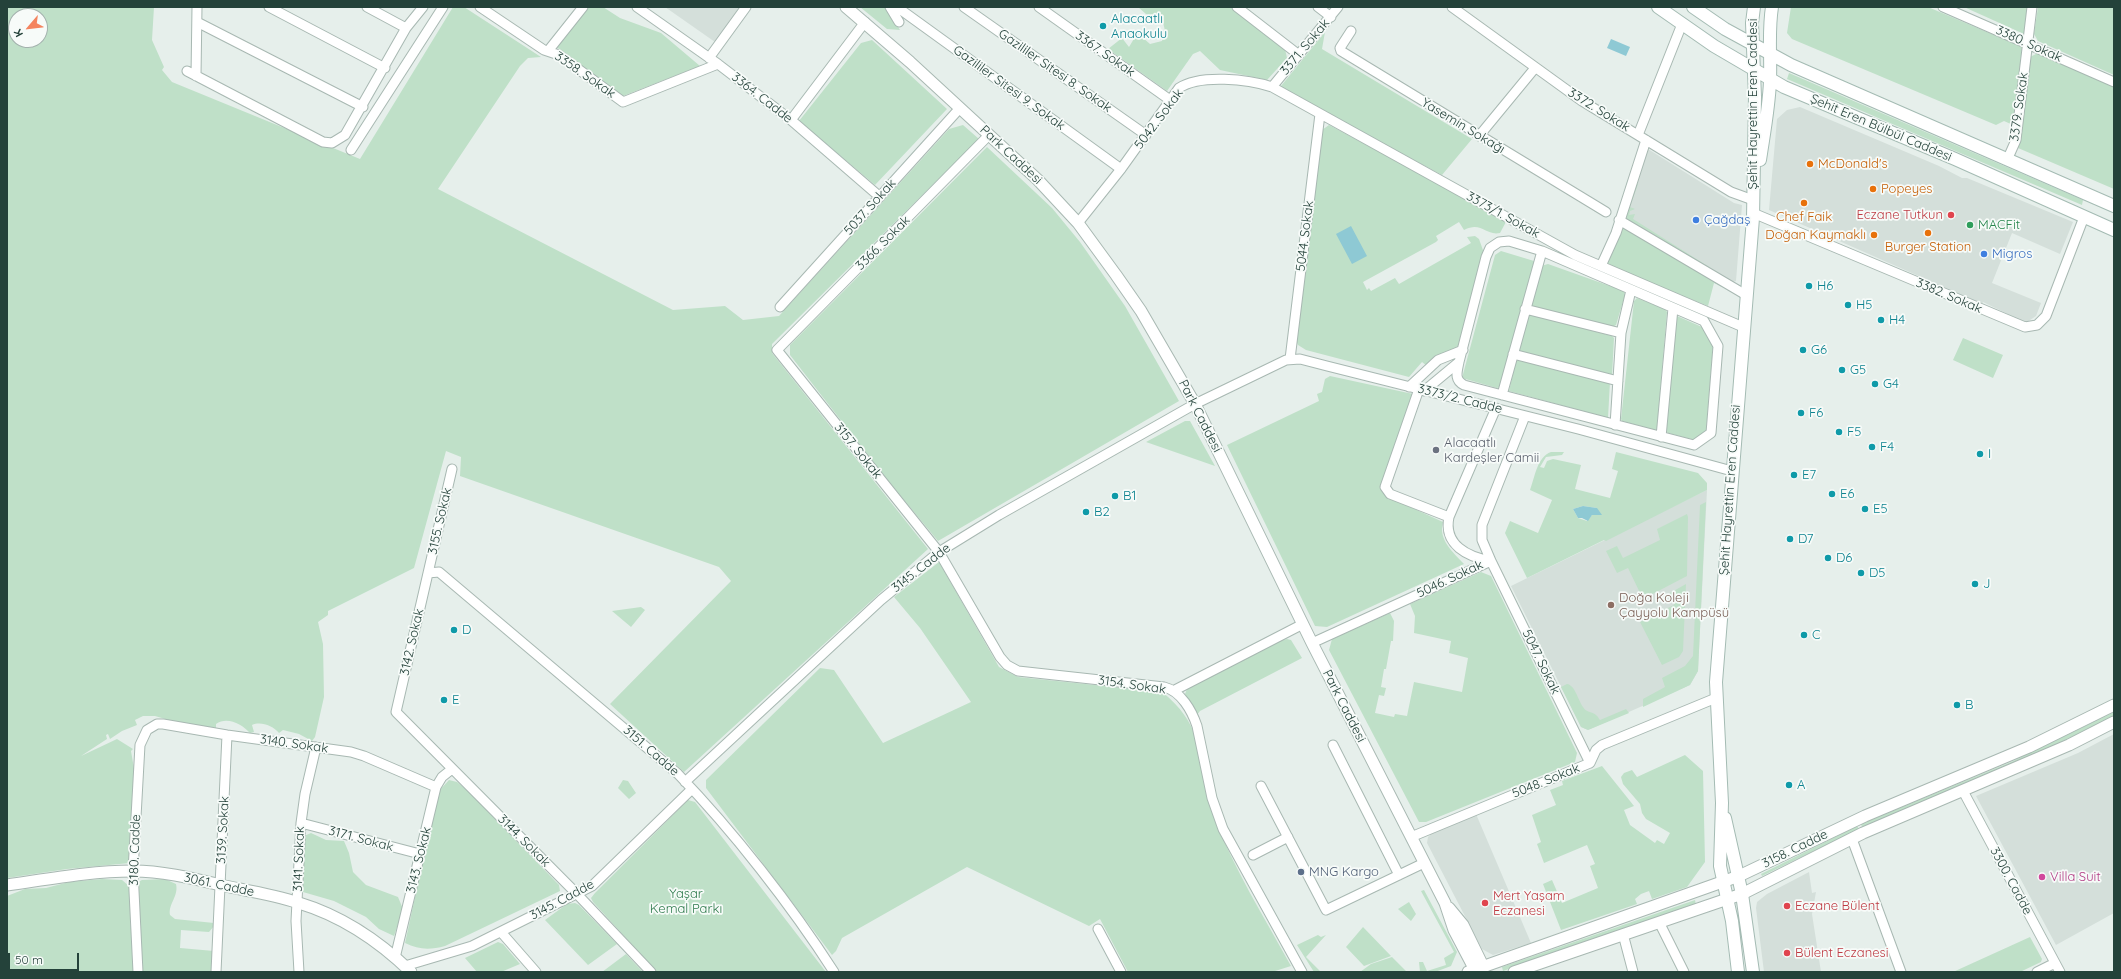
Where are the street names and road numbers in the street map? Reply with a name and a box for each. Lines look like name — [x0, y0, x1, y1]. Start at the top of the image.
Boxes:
street label: 3371. Sokak — [1277, 16, 1333, 78]
street label: Şehit Hayrettin Eren Caddesi — [1745, 19, 1761, 189]
street label: 3380. Sokak — [1993, 22, 2065, 66]
street label: Gazililer Sitesi 8. Sokak — [995, 26, 1115, 116]
street label: 3367. Sokak — [1072, 28, 1138, 80]
street label: Gazililer Sitesi 9. Sokak — [950, 42, 1068, 134]
street label: 3358. Sokak — [552, 48, 618, 102]
street label: 3364. Cadde — [728, 69, 796, 127]
street label: 3379. Sokak — [2006, 71, 2032, 143]
street label: 3372. Sokak — [1565, 85, 1633, 135]
street label: 5042. Sokak — [1131, 86, 1187, 152]
street label: Şehit Eren Bülbül Caddesi — [1808, 91, 1954, 165]
street label: Yasemin Sokağı — [1418, 95, 1508, 157]
street label: Park Caddesi — [977, 122, 1045, 188]
street label: 5037. Sokak — [841, 176, 899, 238]
street label: 3373/1. Sokak — [1464, 188, 1542, 242]
street label: 5044. Sokak — [1293, 200, 1317, 272]
street label: 3366. Sokak — [853, 213, 913, 273]
street label: 3382. Sokak — [1913, 275, 1985, 317]
street label: Park Caddesi — [1175, 377, 1225, 455]
street label: 3373/2. Cadde — [1416, 381, 1504, 417]
street label: Şehit Hayrettin Eren Caddesi — [1716, 404, 1744, 576]
street label: 3157. Sokak — [831, 420, 885, 482]
street label: 3155. Sokak — [425, 486, 455, 556]
street label: 3145. Cadde — [888, 540, 954, 596]
street label: 5046. Sokak — [1414, 557, 1486, 601]
street label: 3142. Sokak — [397, 607, 427, 677]
street label: 5047. Sokak — [1519, 627, 1563, 697]
street label: Park Caddesi — [1319, 667, 1369, 745]
street label: 3154. Sokak — [1097, 673, 1167, 697]
street label: 3151. Cadde — [620, 723, 682, 779]
street label: 3140. Sokak — [259, 731, 329, 757]
street label: 5048. Sokak — [1510, 760, 1582, 802]
street label: 3139. Sokak — [213, 796, 233, 864]
street label: 3144. Sokak — [494, 811, 554, 871]
street label: 3180. Cadde — [126, 814, 144, 886]
street label: 3171. Sokak — [327, 823, 395, 855]
street label: 3143. Sokak — [403, 825, 435, 895]
street label: 3141. Sokak — [290, 826, 308, 892]
street label: 3158. Cadde — [1760, 826, 1830, 872]
street label: 3300. Cadde — [1987, 844, 2035, 918]
street label: 3061. Cadde — [182, 870, 256, 900]
street label: 3145. Cadde — [527, 877, 597, 923]

